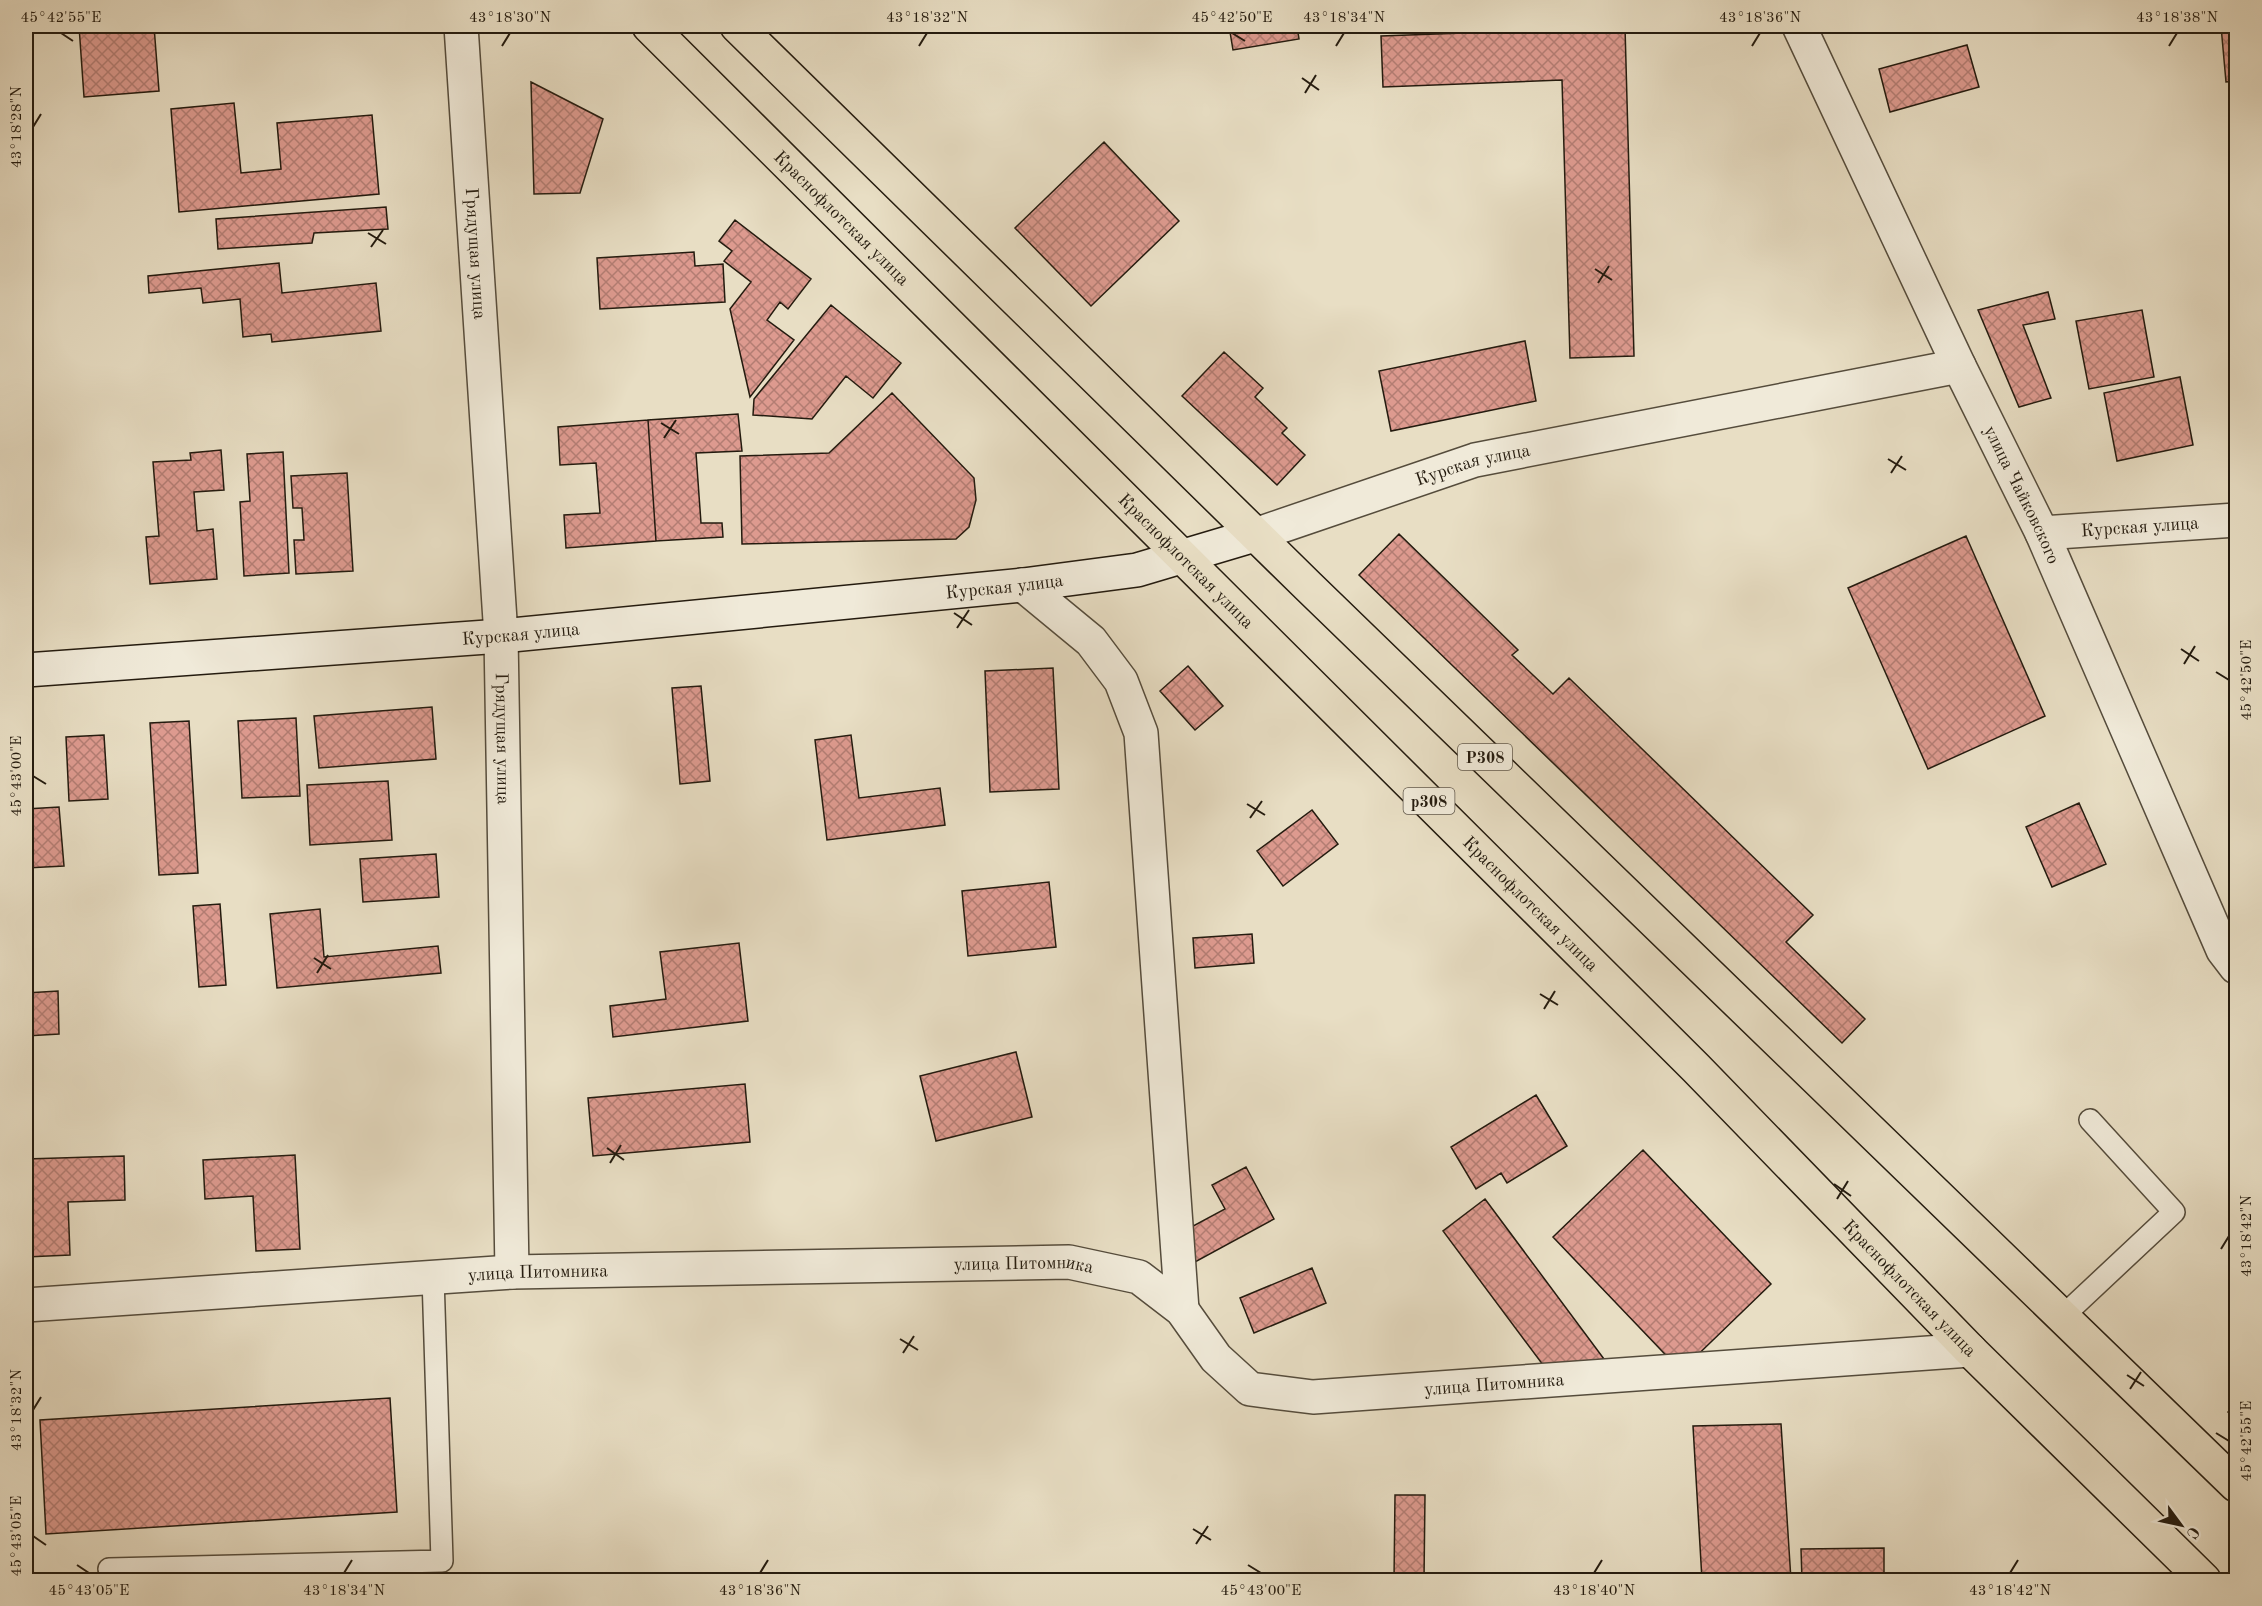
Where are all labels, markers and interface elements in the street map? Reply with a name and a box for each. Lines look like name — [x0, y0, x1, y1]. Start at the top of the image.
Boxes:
text: 45°42'55"E — [21, 11, 101, 26]
text: 43°18'30"N — [469, 11, 551, 26]
text: 43°18'32"N — [886, 11, 968, 26]
text: 45°42'50"E — [1192, 11, 1272, 26]
text: 43°18'34"N — [1303, 11, 1385, 26]
text: 43°18'36"N — [1719, 11, 1801, 26]
text: 43°18'38"N — [2136, 11, 2218, 26]
text: 43°18'28"N — [10, 86, 25, 168]
street label: Краснофлотская улица — [770, 148, 912, 290]
street label: Грядущая улица — [462, 187, 488, 320]
street label: улица Чайковского — [1980, 423, 2062, 567]
street label: Курская улица — [1413, 441, 1532, 490]
street label: Краснофлотская улица — [1114, 491, 1257, 632]
street label: Курская улица — [2080, 515, 2200, 540]
street label: Курская улица — [945, 572, 1065, 603]
street label: Курская улица — [461, 620, 581, 649]
text: 45°42'50"E — [2240, 640, 2255, 720]
street label: Грядущая улица — [492, 673, 512, 805]
text: 45°43'00"E — [10, 736, 25, 816]
road number: P308 — [1458, 744, 1512, 770]
road number: p308 — [1404, 788, 1454, 814]
street label: Краснофлотская улица — [1459, 833, 1601, 975]
text: 43°18'42"N — [2240, 1195, 2255, 1277]
street label: Краснофлотская улица — [1839, 1217, 1979, 1361]
street label: улица Питомника — [953, 1254, 1095, 1277]
street label: улица Питомника — [467, 1262, 608, 1285]
text: 43°18'32"N — [10, 1369, 25, 1451]
street label: улица Питомника — [1424, 1371, 1565, 1399]
text: 45°42'55"E — [2240, 1401, 2255, 1481]
north arrow — [2151, 1495, 2211, 1555]
text: 45°43'05"E — [10, 1496, 25, 1576]
text: С — [2182, 1523, 2201, 1541]
text: 45°43'05"E — [49, 1584, 129, 1599]
text: 43°18'34"N — [303, 1584, 385, 1599]
text: 43°18'36"N — [719, 1584, 801, 1599]
text: 45°43'00"E — [1221, 1584, 1301, 1599]
text: 43°18'40"N — [1553, 1584, 1635, 1599]
text: 43°18'42"N — [1969, 1584, 2051, 1599]

